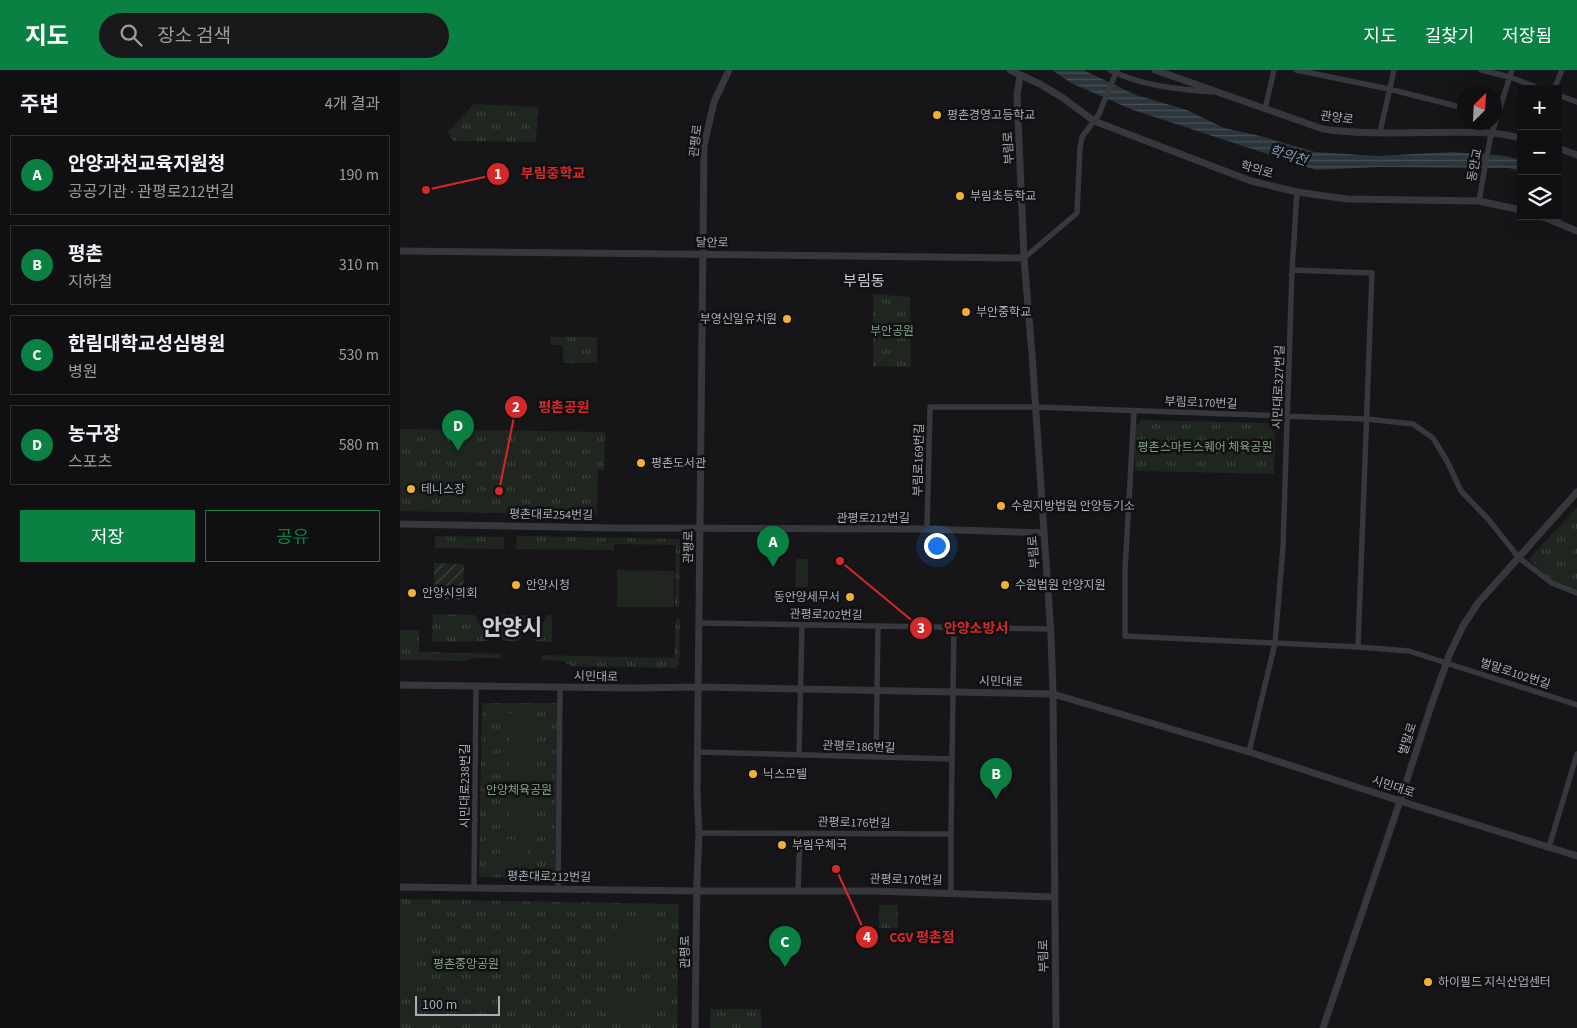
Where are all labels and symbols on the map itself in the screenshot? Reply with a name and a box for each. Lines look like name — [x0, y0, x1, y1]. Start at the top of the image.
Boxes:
north arrow — [1457, 85, 1502, 130]
place label: 평촌경영고등학교 — [947, 107, 1035, 124]
street label: 관양로 — [1319, 107, 1355, 129]
marker: 평촌경영고등학교 — [931, 109, 943, 121]
street label: 관평로 — [686, 124, 706, 158]
street label: 부림로 — [1000, 131, 1018, 165]
water label: 학의천 — [1267, 141, 1310, 172]
street label: 동안교 — [1463, 147, 1487, 183]
street label: 학의로 — [1239, 157, 1275, 183]
callout: 부림중학교 — [486, 159, 595, 188]
text: 1 — [494, 164, 502, 185]
text: 부림중학교 — [521, 164, 585, 184]
place label: 부림초등학교 — [970, 188, 1036, 205]
marker: 부림초등학교 — [954, 190, 966, 202]
street label: 달안로 — [695, 234, 729, 252]
district label: 부림동 — [843, 271, 885, 292]
place label: 부안중학교 — [976, 304, 1031, 321]
marker: 부안중학교 — [960, 306, 972, 318]
place label: 부영신일유치원 — [700, 311, 777, 328]
marker: 부영신일유치원 — [781, 313, 793, 325]
park label: 부안공원 — [870, 323, 914, 340]
street label: 시민대로327번길 — [1269, 345, 1289, 429]
callout: 평촌공원 — [503, 392, 600, 421]
street label: 부림로170번길 — [1164, 393, 1238, 413]
text: 2 — [512, 397, 520, 418]
text: 평촌공원 — [538, 398, 590, 418]
pin: D — [442, 410, 474, 451]
street label: 부림로169번길 — [910, 423, 928, 497]
park label: 평촌스마트스퀘어 체육공원 — [1138, 439, 1272, 456]
place label: 평촌도서관 — [651, 455, 706, 472]
marker: 평촌도서관 — [635, 457, 647, 469]
place label: 테니스장 — [421, 481, 465, 498]
marker: 테니스장 — [405, 483, 417, 495]
place label: 수원지방법원 안양등기소 — [1011, 498, 1135, 515]
marker: 수원지방법원 안양등기소 — [995, 500, 1007, 512]
street label: 평촌대로254번길 — [509, 506, 593, 524]
street label: 관평로212번길 — [836, 510, 910, 527]
pin: A — [757, 526, 789, 567]
street label: 관평로 — [680, 530, 698, 564]
your location — [924, 533, 950, 559]
street label: 부림로 — [1024, 535, 1044, 569]
place label: 안양시청 — [526, 577, 570, 594]
place label: 수원법원 안양지원 — [1015, 577, 1106, 594]
marker: 안양시청 — [510, 579, 522, 591]
marker: 수원법원 안양지원 — [999, 579, 1011, 591]
place label: 안양시의회 — [422, 585, 477, 602]
marker: 안양시의회 — [406, 587, 418, 599]
place label: 동안양세무서 — [774, 589, 840, 606]
marker: 동안양세무서 — [844, 591, 856, 603]
street label: 관평로202번길 — [789, 606, 863, 624]
district label: 안양시 — [482, 612, 542, 644]
callout: 안양소방서 — [908, 613, 1018, 642]
text: 3 — [917, 618, 925, 639]
text: 안양소방서 — [944, 619, 1008, 639]
street label: 벌말로102번길 — [1478, 655, 1552, 693]
street label: 시민대로 — [574, 668, 618, 686]
street label: 시민대로 — [979, 673, 1023, 691]
street label: 벌말로 — [1395, 721, 1421, 757]
street label: 관평로186번길 — [822, 737, 896, 757]
street label: 시민대로238번길 — [457, 744, 474, 828]
pin: B — [980, 758, 1012, 799]
place label: 닉스모텔 — [763, 766, 807, 783]
marker: 닉스모텔 — [747, 768, 759, 780]
street label: 시민대로 — [1369, 772, 1417, 802]
park label: 안양체육공원 — [486, 782, 552, 799]
street label: 관평로176번길 — [817, 814, 891, 832]
place label: 부림우체국 — [792, 837, 847, 854]
marker: 부림우체국 — [776, 839, 788, 851]
street label: 평촌대로212번길 — [507, 868, 591, 886]
street label: 관평로170번길 — [869, 871, 943, 889]
callout: CGV 평촌점 — [854, 922, 965, 951]
pin: C — [769, 926, 801, 967]
text: 4 — [863, 927, 871, 948]
text: CGV 평촌점 — [889, 928, 955, 948]
street label: 관평로 — [677, 935, 694, 969]
street label: 부림로 — [1035, 939, 1053, 973]
park label: 평촌중앙공원 — [433, 956, 499, 973]
place label: 하이필드 지식산업센터 — [1438, 974, 1551, 991]
marker: 하이필드 지식산업센터 — [1422, 976, 1434, 988]
scale bar — [415, 993, 500, 1016]

